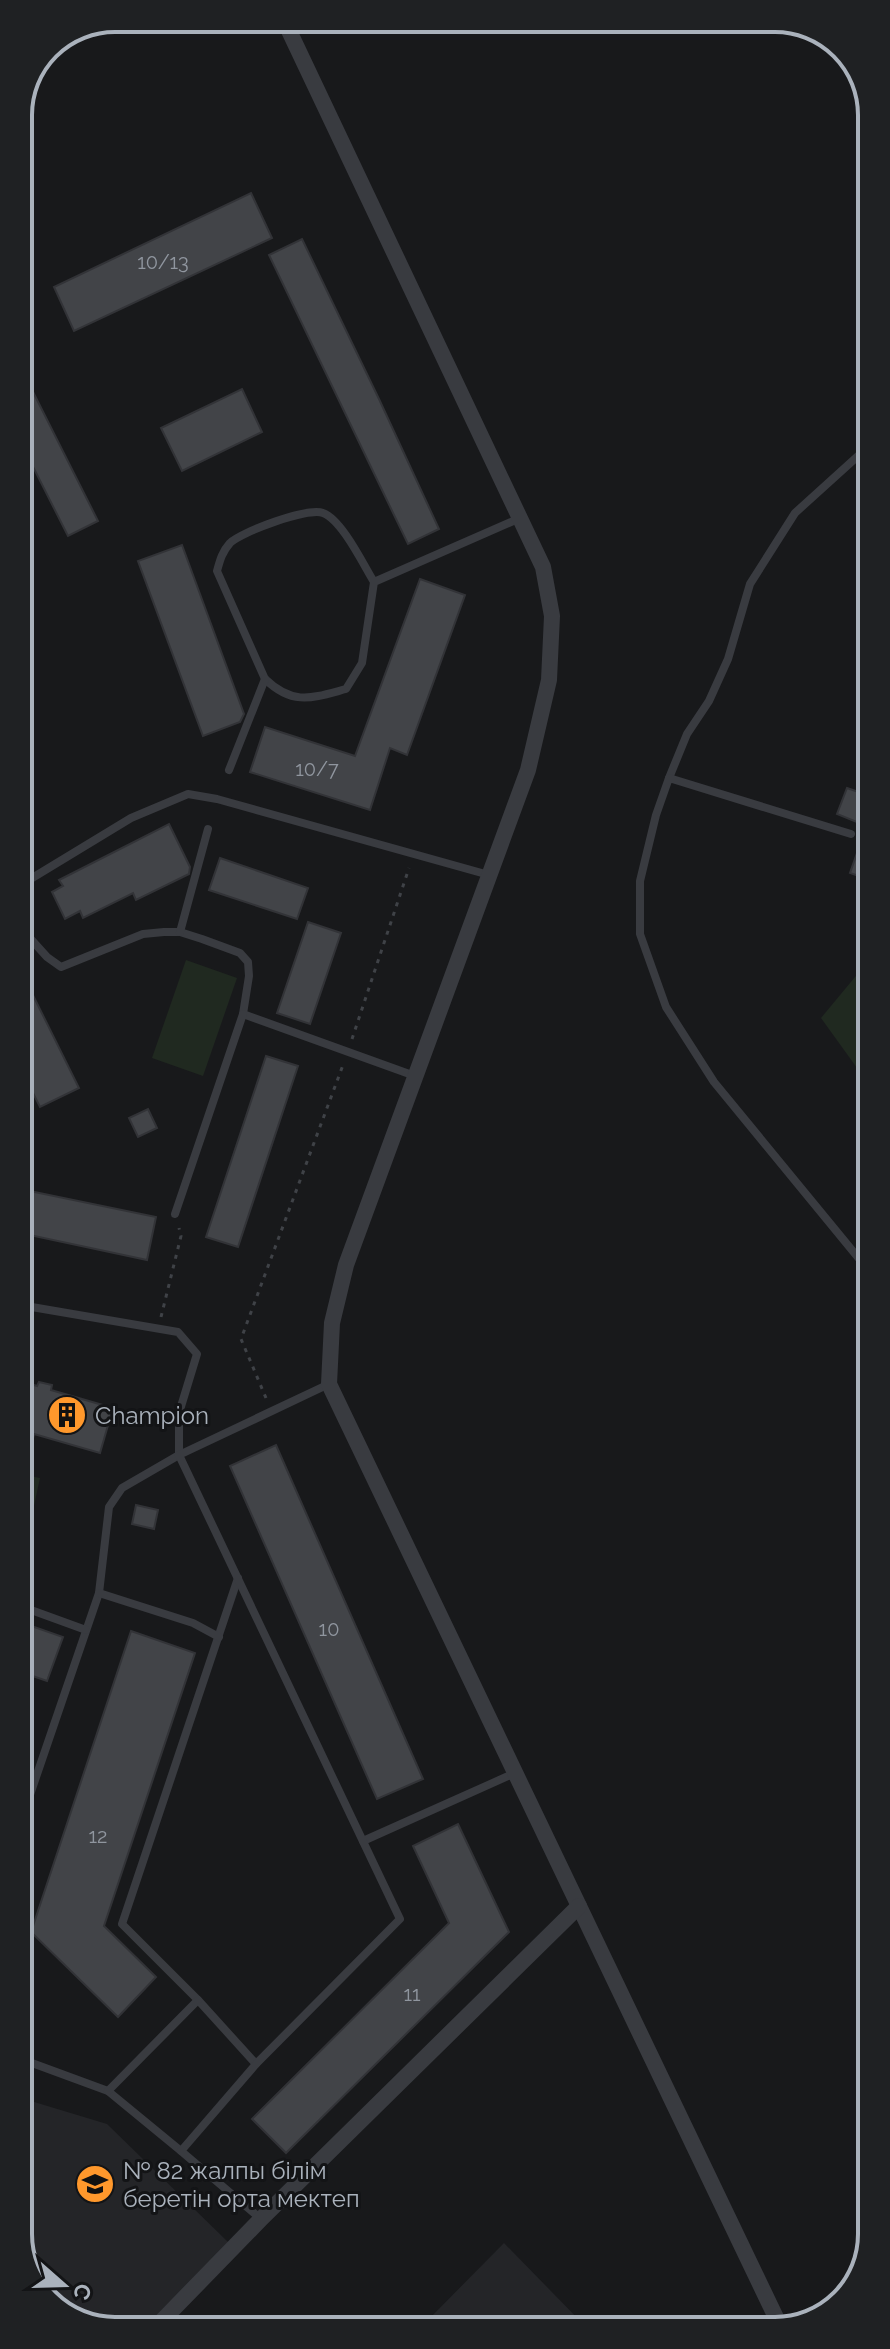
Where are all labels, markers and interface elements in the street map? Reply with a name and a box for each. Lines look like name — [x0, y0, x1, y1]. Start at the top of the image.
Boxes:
house number: 10/13 — [137, 250, 189, 274]
house number: 10/7 — [295, 757, 339, 781]
building icon: Champion — [46, 1394, 88, 1436]
place label: Champion — [95, 1401, 209, 1430]
house number: 10 — [319, 1617, 339, 1641]
house number: 12 — [89, 1824, 107, 1848]
house number: 11 — [403, 1982, 421, 2006]
place label: № 82 жалпы білім беретін орта мектеп — [123, 2156, 360, 2213]
school or university icon: № 82 жалпы білім беретін орта мектеп — [74, 2163, 116, 2205]
north arrow — [24, 2245, 104, 2325]
text: С — [68, 2280, 98, 2303]

